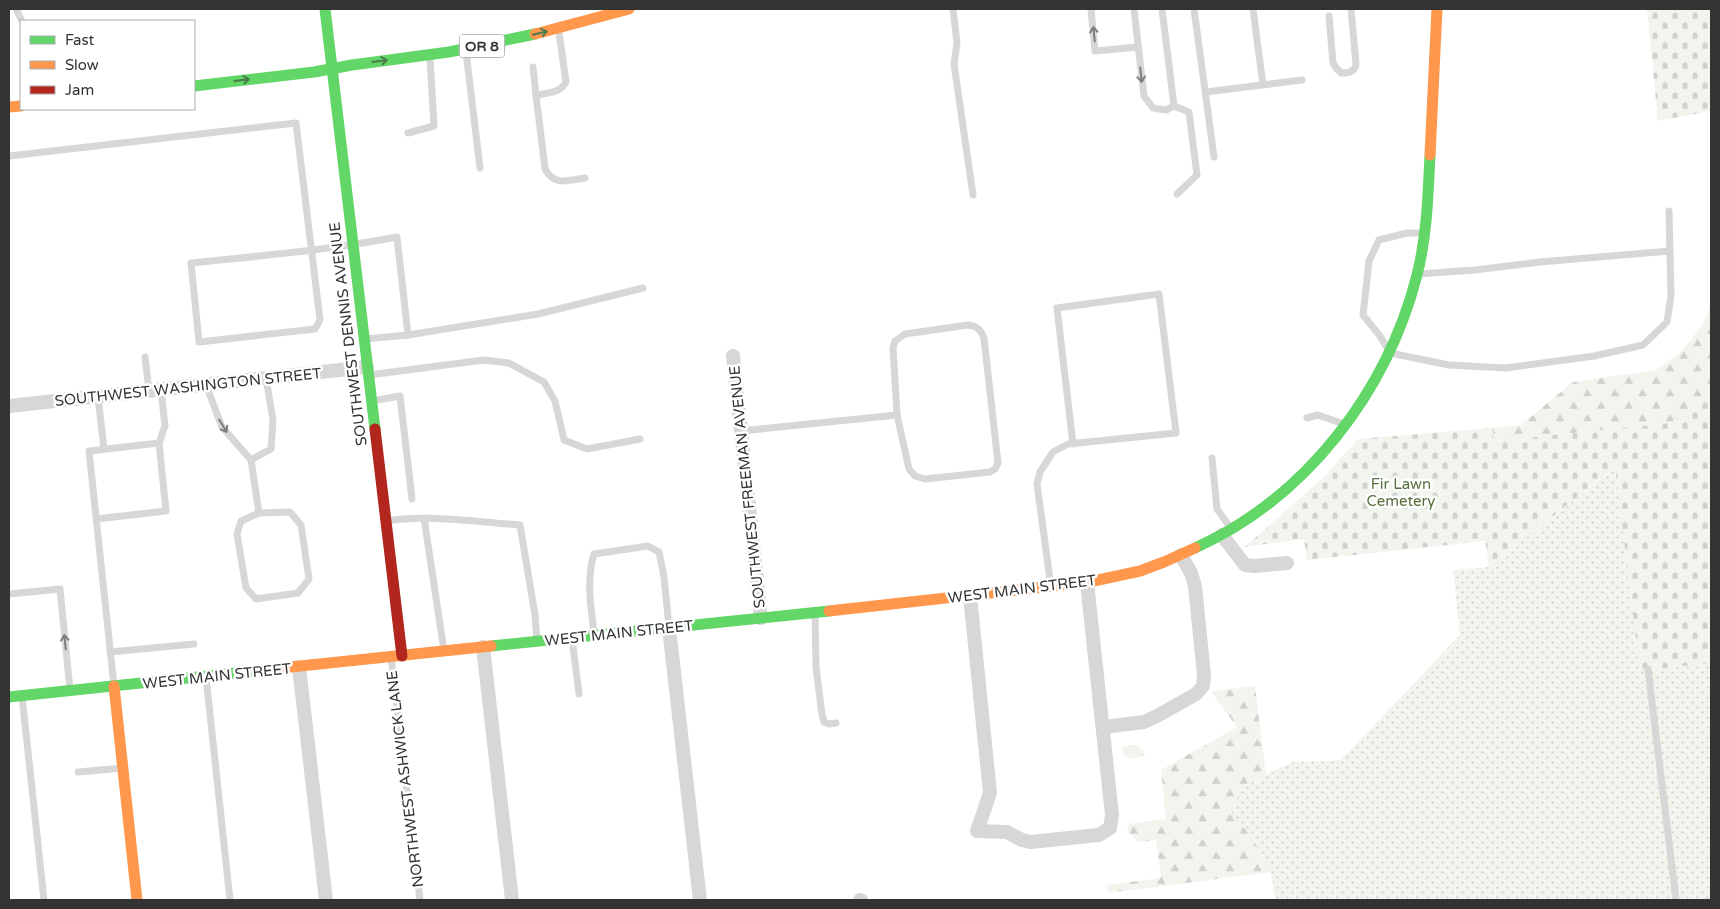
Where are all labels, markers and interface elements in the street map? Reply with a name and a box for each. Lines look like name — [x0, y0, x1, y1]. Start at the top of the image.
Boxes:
legend — [20, 20, 195, 110]
one-way arrow — [1089, 26, 1099, 42]
one-way arrow — [531, 28, 547, 38]
text: Fast — [65, 31, 95, 49]
road number: OR 8 — [460, 34, 504, 58]
text: Slow — [65, 56, 99, 74]
one-way arrow — [371, 56, 387, 66]
one-way arrow — [1136, 66, 1146, 82]
one-way arrow — [234, 75, 250, 85]
text: Jam — [65, 81, 94, 99]
street label: SOUTHWEST DENNIS AVENUE — [325, 221, 371, 447]
street label: SOUTHWEST WASHINGTON STREET — [54, 364, 322, 410]
street label: SOUTHWEST FREEMAN AVENUE — [725, 365, 769, 609]
one-way arrow — [218, 418, 228, 433]
park label: Fir Lawn Cemetery — [1367, 475, 1435, 510]
street label: WEST MAIN STREET — [947, 571, 1097, 607]
street label: WEST MAIN STREET — [544, 616, 694, 650]
one-way arrow — [60, 635, 70, 651]
street label: WEST MAIN STREET — [142, 659, 292, 693]
street label: NORTHWEST ASHWICK LANE — [383, 669, 427, 889]

